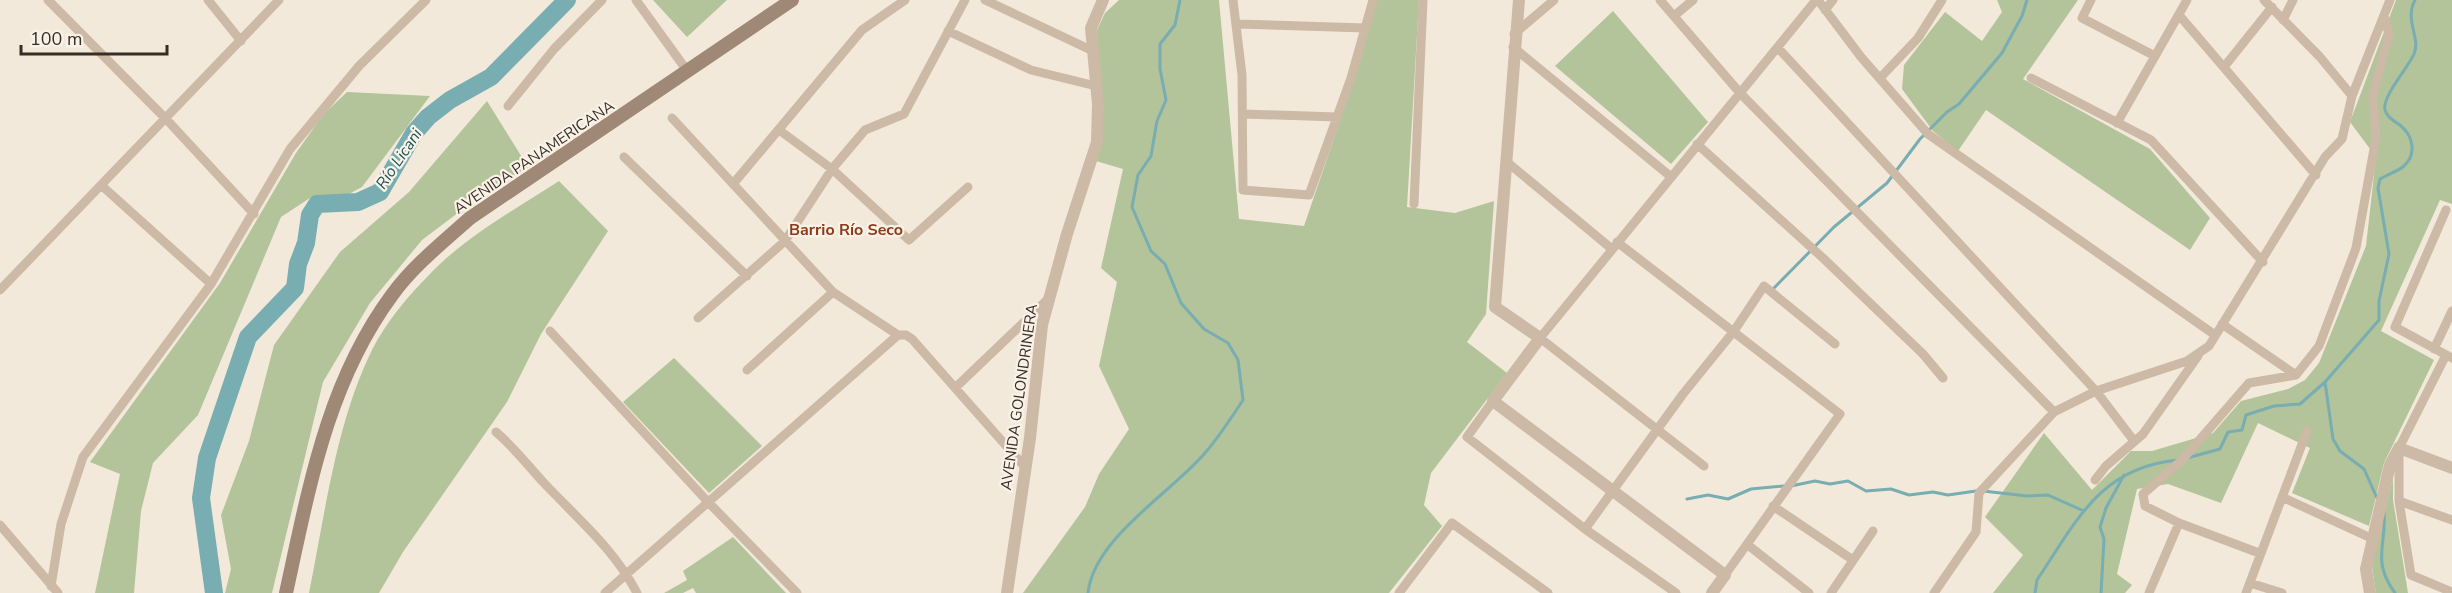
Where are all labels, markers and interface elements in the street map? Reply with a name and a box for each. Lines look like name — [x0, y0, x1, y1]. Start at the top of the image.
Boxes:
scale bar — [21, 18, 166, 56]
text: 100 m — [30, 27, 82, 51]
street label: AVENIDA PANAMERICANA — [450, 96, 618, 218]
water label: Río Licani — [371, 124, 427, 194]
district label: Barrio Río Seco — [789, 219, 903, 241]
street label: AVENIDA GOLONDRINERA — [996, 302, 1042, 492]

